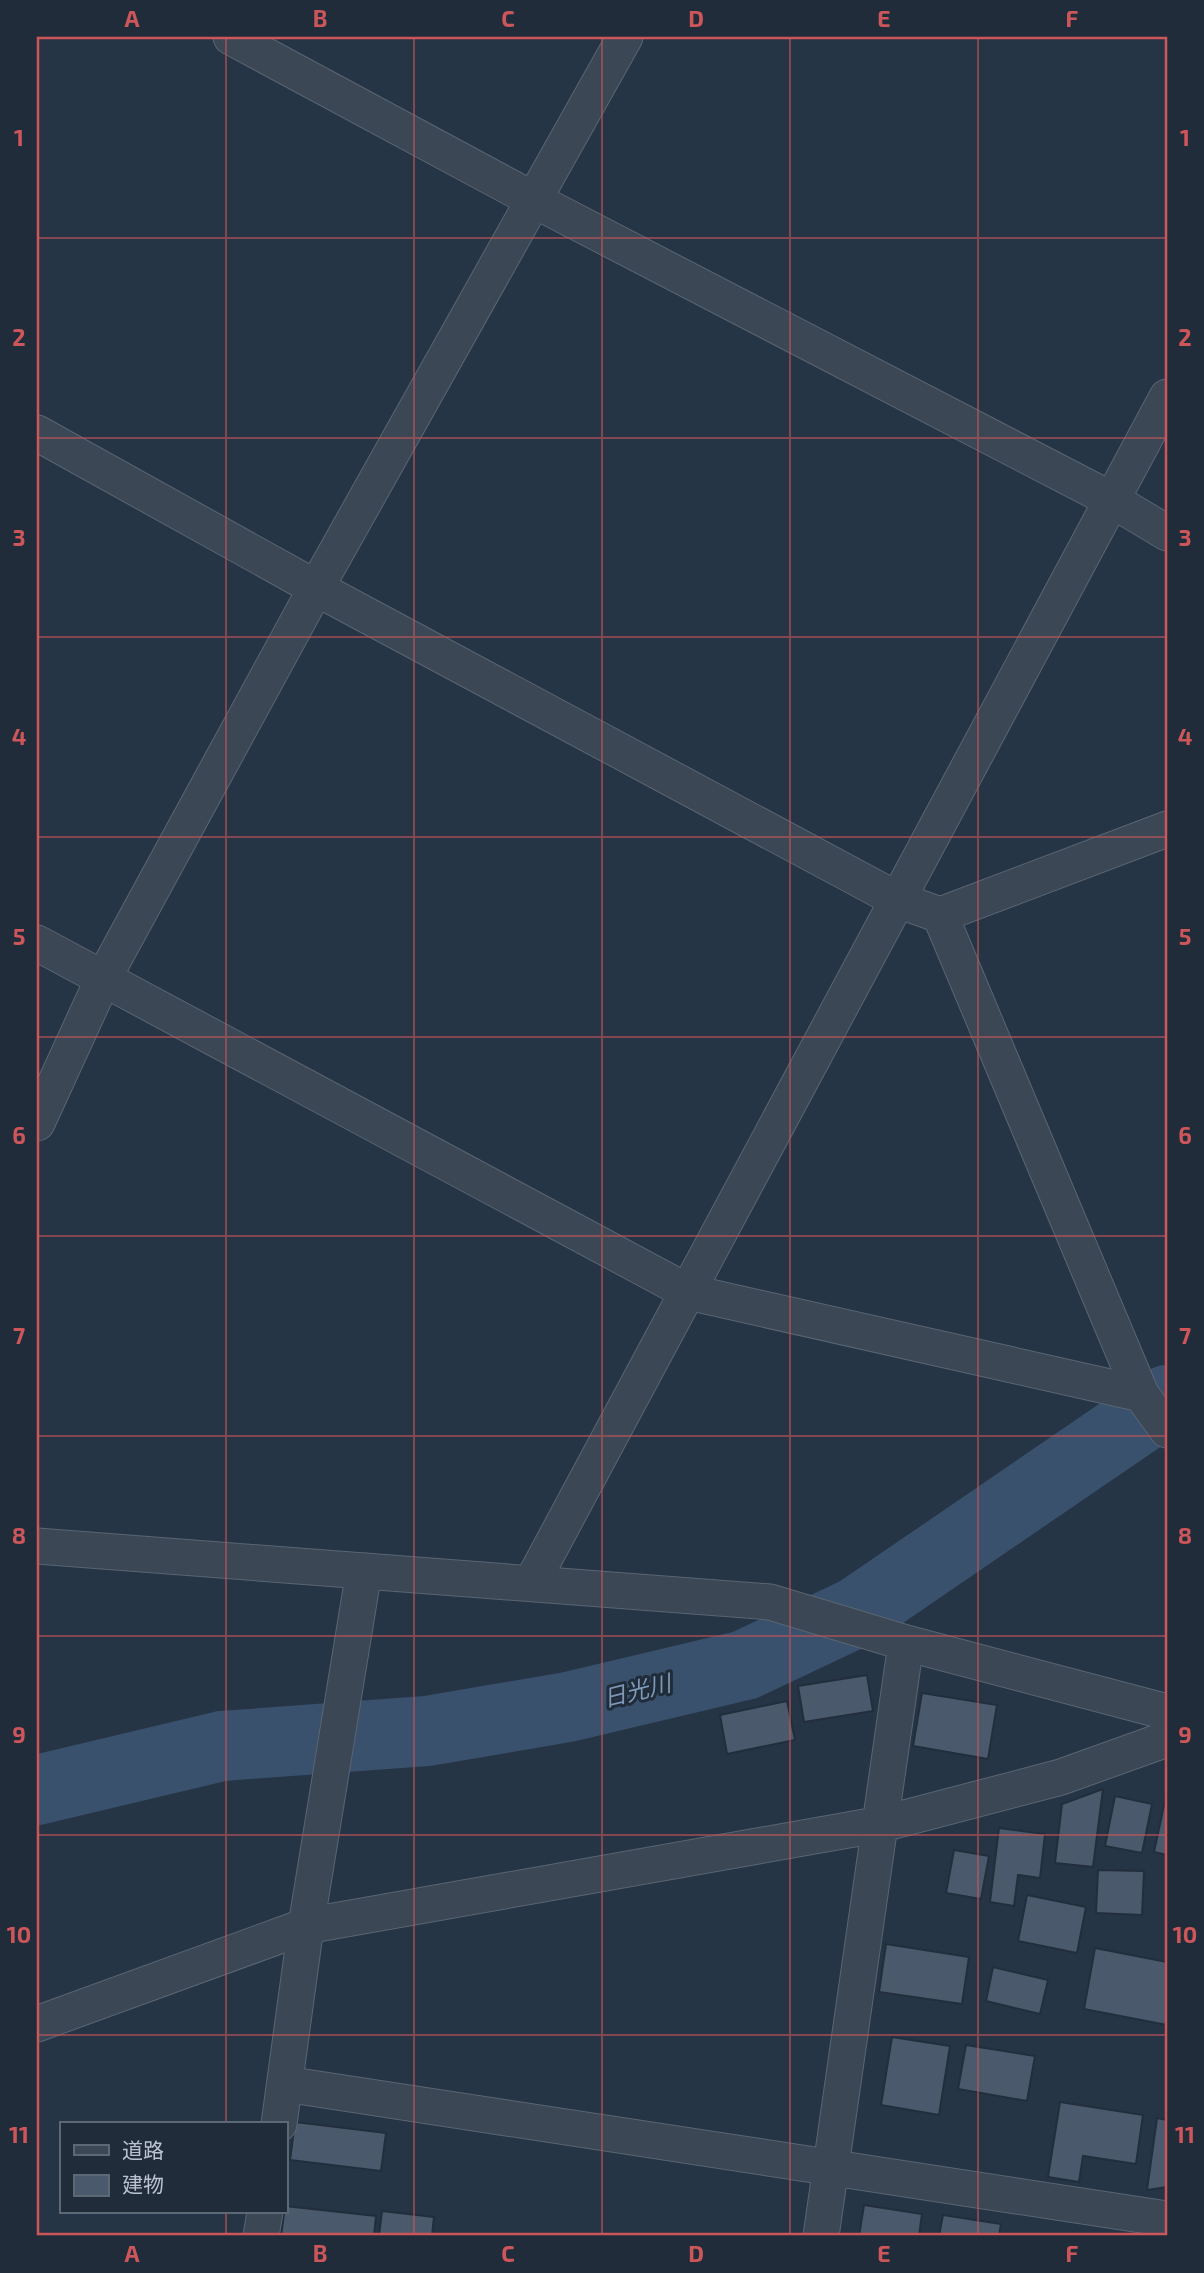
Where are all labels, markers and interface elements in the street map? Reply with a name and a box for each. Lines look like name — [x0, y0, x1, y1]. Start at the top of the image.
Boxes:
text: A — [124, 4, 140, 32]
text: B — [313, 4, 327, 32]
text: C — [501, 4, 515, 32]
text: D — [688, 4, 704, 32]
text: E — [877, 4, 891, 32]
text: F — [1066, 4, 1079, 32]
text: 1 — [14, 123, 24, 151]
text: 1 — [1180, 123, 1190, 151]
text: 2 — [12, 323, 26, 351]
text: 2 — [1178, 323, 1192, 351]
text: 3 — [12, 523, 26, 551]
text: 3 — [1178, 523, 1192, 551]
text: 4 — [12, 722, 26, 750]
text: 4 — [1178, 722, 1192, 750]
text: 5 — [13, 922, 25, 950]
text: 5 — [1179, 922, 1191, 950]
text: 6 — [12, 1121, 26, 1149]
text: 6 — [1178, 1121, 1192, 1149]
text: 7 — [13, 1321, 25, 1349]
text: 7 — [1179, 1321, 1191, 1349]
text: 8 — [12, 1521, 26, 1549]
text: 8 — [1178, 1521, 1192, 1549]
water label: 日光川 — [600, 1667, 677, 1712]
text: 9 — [12, 1720, 26, 1748]
text: 9 — [1178, 1720, 1192, 1748]
text: 10 — [7, 1920, 31, 1948]
text: 10 — [1173, 1920, 1197, 1948]
text: 11 — [9, 2120, 29, 2148]
text: 11 — [1175, 2120, 1195, 2148]
legend — [60, 2122, 287, 2214]
text: 道路 — [122, 2137, 164, 2162]
text: 建物 — [122, 2171, 164, 2196]
text: A — [124, 2239, 140, 2267]
text: B — [313, 2239, 327, 2267]
text: C — [501, 2239, 515, 2267]
text: D — [688, 2239, 704, 2267]
text: E — [877, 2239, 891, 2267]
text: F — [1066, 2239, 1079, 2267]

